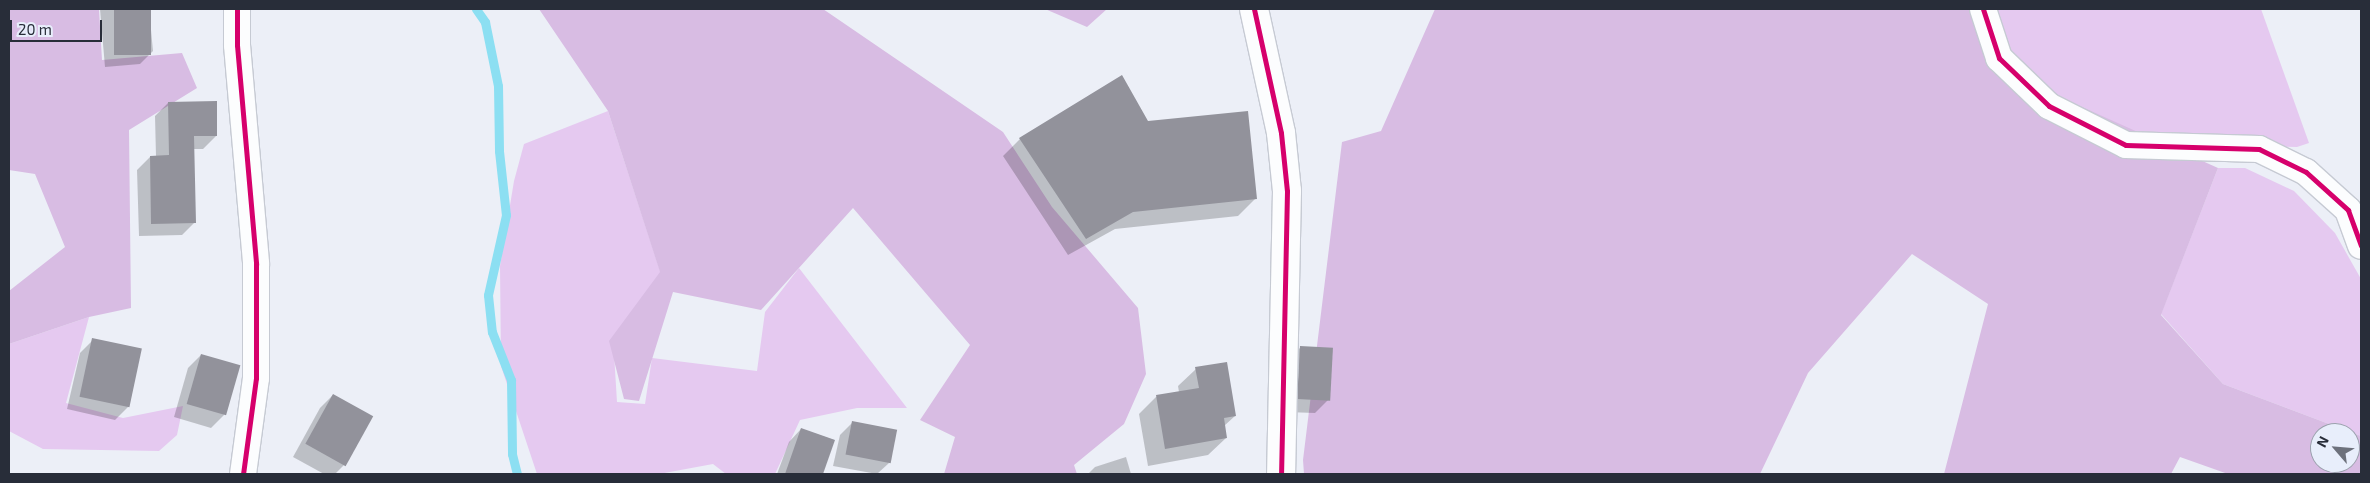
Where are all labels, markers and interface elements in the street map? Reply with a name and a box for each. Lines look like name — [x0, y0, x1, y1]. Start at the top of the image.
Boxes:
scale bar — [12, 10, 105, 42]
text: 20 m — [18, 20, 52, 38]
north arrow — [2310, 423, 2360, 473]
text: N — [2312, 433, 2332, 450]

